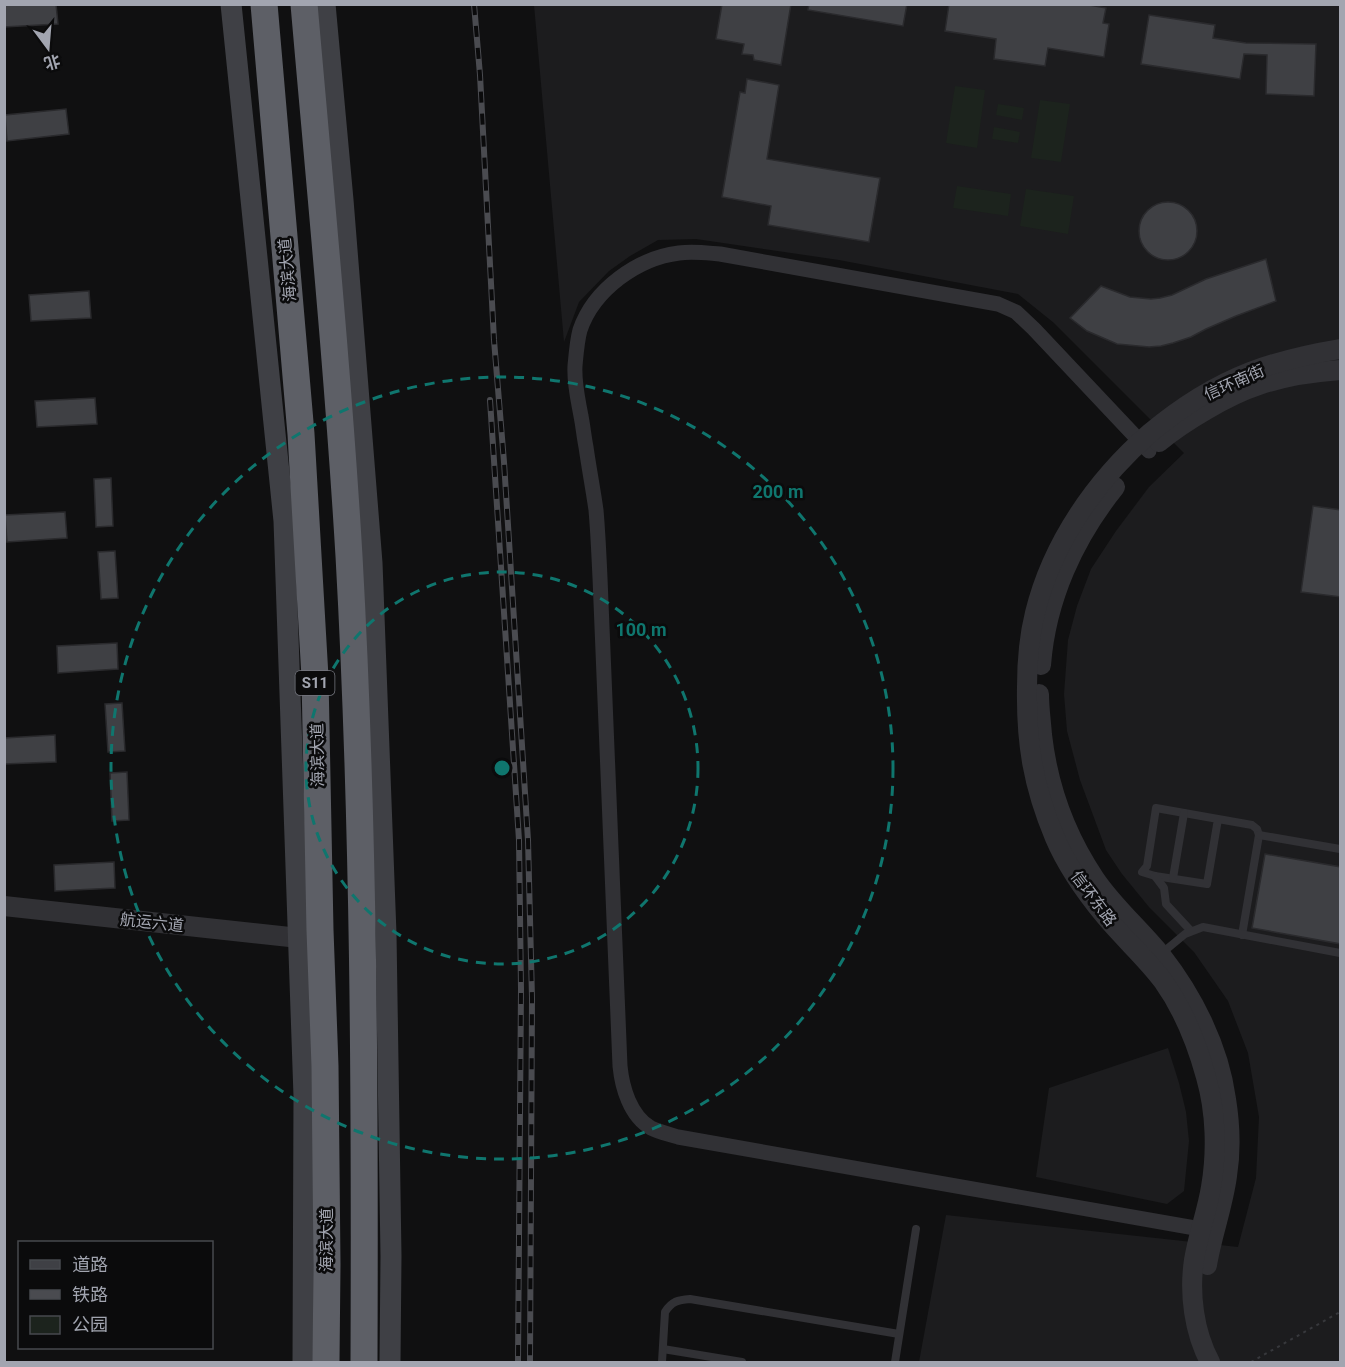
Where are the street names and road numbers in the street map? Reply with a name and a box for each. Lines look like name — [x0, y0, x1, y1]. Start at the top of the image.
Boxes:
street label: 海滨大道 — [275, 237, 300, 303]
street label: 信环南街 — [1201, 361, 1267, 404]
road number: S11 — [296, 671, 334, 695]
street label: 海滨大道 — [307, 723, 328, 787]
street label: 信环东路 — [1067, 867, 1120, 930]
street label: 航运六道 — [119, 910, 185, 935]
street label: 海滨大道 — [317, 1208, 336, 1272]

